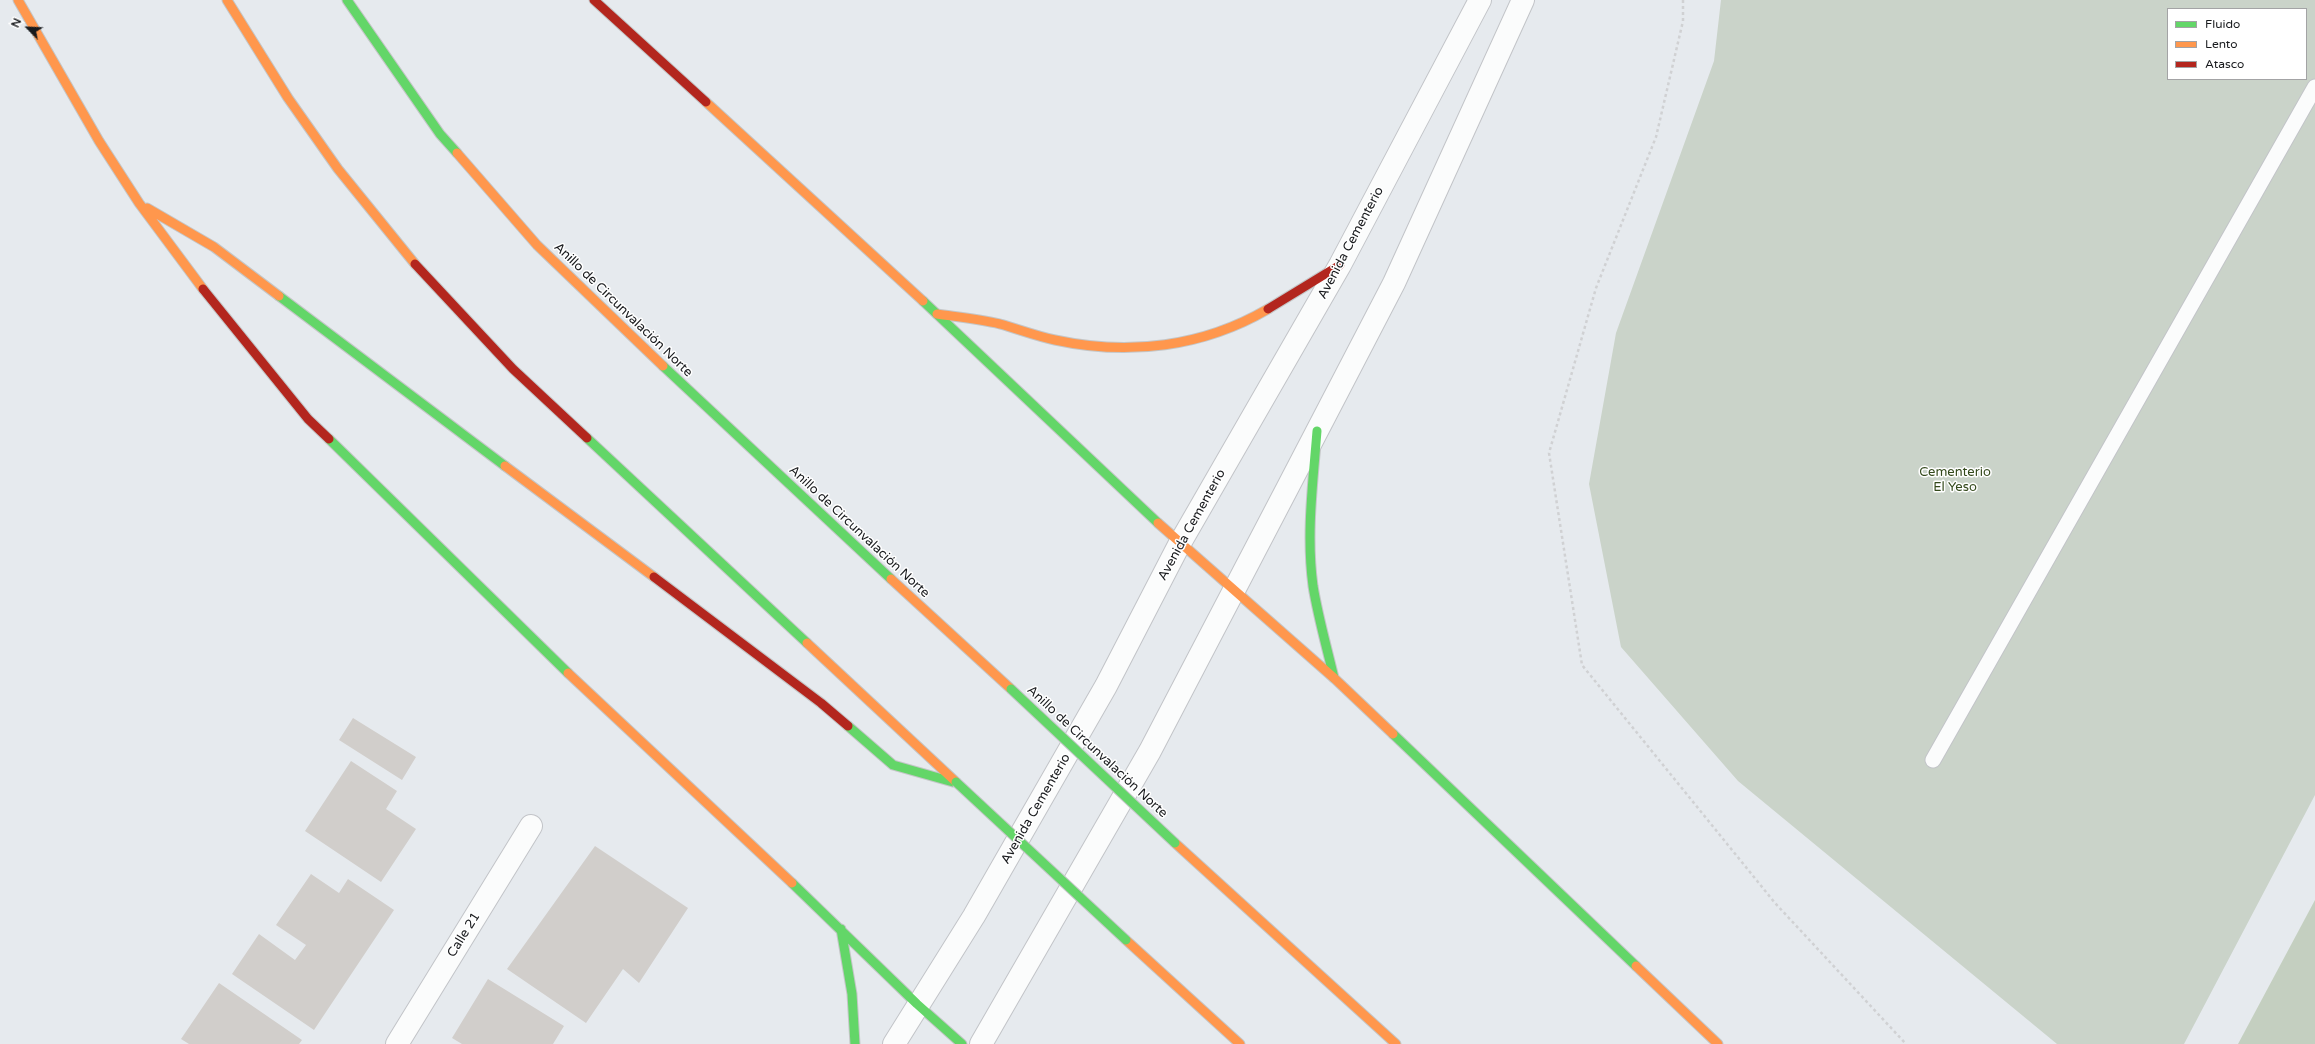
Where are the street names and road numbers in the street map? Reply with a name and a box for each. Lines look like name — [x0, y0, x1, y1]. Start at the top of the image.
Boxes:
street label: Avenida Cementerio — [1315, 184, 1387, 302]
street label: Anillo de Circunvalación Norte — [550, 240, 696, 380]
street label: Anillo de Circunvalación Norte — [785, 463, 933, 601]
street label: Avenida Cementerio — [1155, 467, 1229, 583]
street label: Anillo de Circunvalación Norte — [1023, 683, 1171, 821]
street label: Avenida Cementerio — [998, 751, 1074, 867]
street label: Calle 21 — [444, 910, 484, 960]

